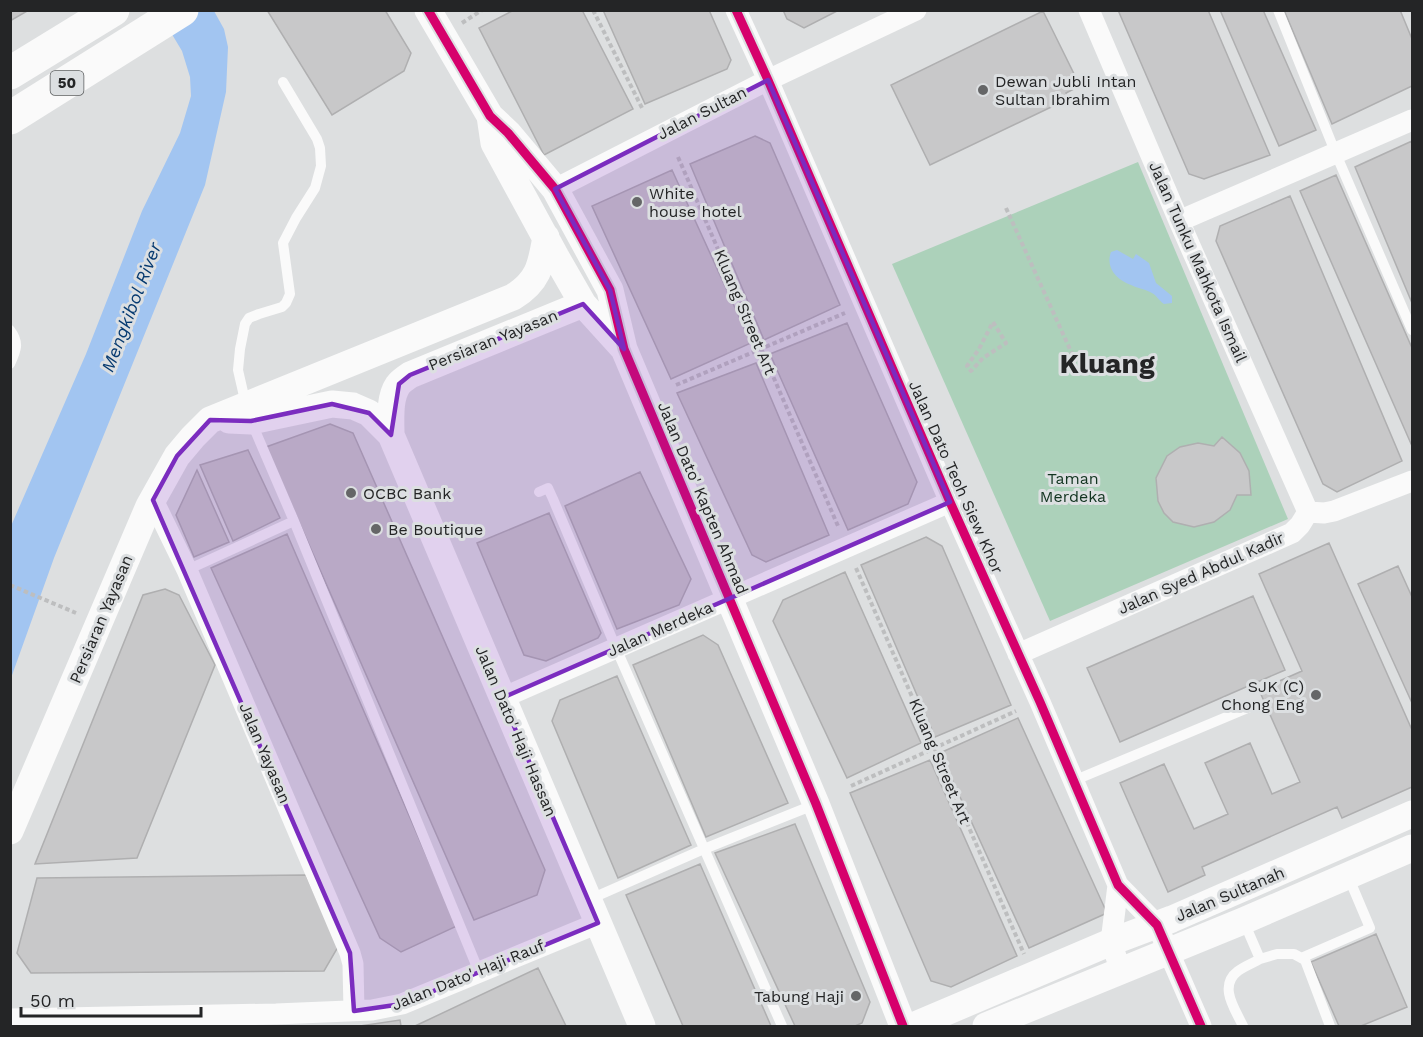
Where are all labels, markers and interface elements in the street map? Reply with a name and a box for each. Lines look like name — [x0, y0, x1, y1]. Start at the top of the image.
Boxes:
road number: 50 — [50, 71, 84, 95]
place label: Dewan Jubli Intan Sultan Ibrahim — [995, 72, 1136, 109]
street label: Jalan Sultan — [654, 82, 750, 144]
marker: Dewan Jubli Intan Sultan Ibrahim — [976, 83, 990, 97]
street label: Jalan Tunku Mahkota Ismail — [1145, 159, 1251, 365]
place label: White house hotel — [649, 184, 742, 221]
marker: White house hotel — [630, 195, 644, 209]
water label: Mengkibol River — [97, 238, 166, 375]
street label: Kluang Street Art — [710, 246, 780, 378]
street label: Persiaran Yayasan — [426, 305, 560, 375]
district label: Kluang — [1059, 347, 1155, 380]
street label: Jalan Dato Teoh Siew Khor — [905, 378, 1007, 577]
street label: Jalan Dato' Kapten Ahmad — [654, 399, 752, 597]
park label: Taman Merdeka — [1040, 469, 1106, 506]
place label: OCBC Bank — [363, 484, 451, 503]
marker: OCBC Bank — [344, 486, 358, 500]
place label: Be Boutique — [388, 520, 483, 539]
marker: Be Boutique — [369, 522, 383, 536]
street label: Jalan Syed Abdul Kadir — [1115, 528, 1287, 618]
street label: Persiaran Yayasan — [65, 552, 137, 686]
street label: Jalan Merdeka — [604, 597, 716, 661]
street label: Jalan Dato' Haji Hassan — [471, 643, 561, 819]
place label: SJK (C) Chong Eng — [1221, 677, 1304, 714]
marker: SJK (C) Chong Eng — [1309, 688, 1323, 702]
street label: Kluang Street Art — [905, 695, 975, 827]
street label: Jalan Yayasan — [235, 700, 295, 806]
street label: Jalan Sultanah — [1173, 863, 1287, 925]
street label: Jalan Dato' Haji Rauf — [389, 935, 548, 1014]
scale bar — [21, 980, 201, 1018]
place label: Tabung Haji — [754, 987, 844, 1006]
marker: Tabung Haji — [849, 989, 863, 1003]
text: 50 m — [30, 990, 75, 1011]

